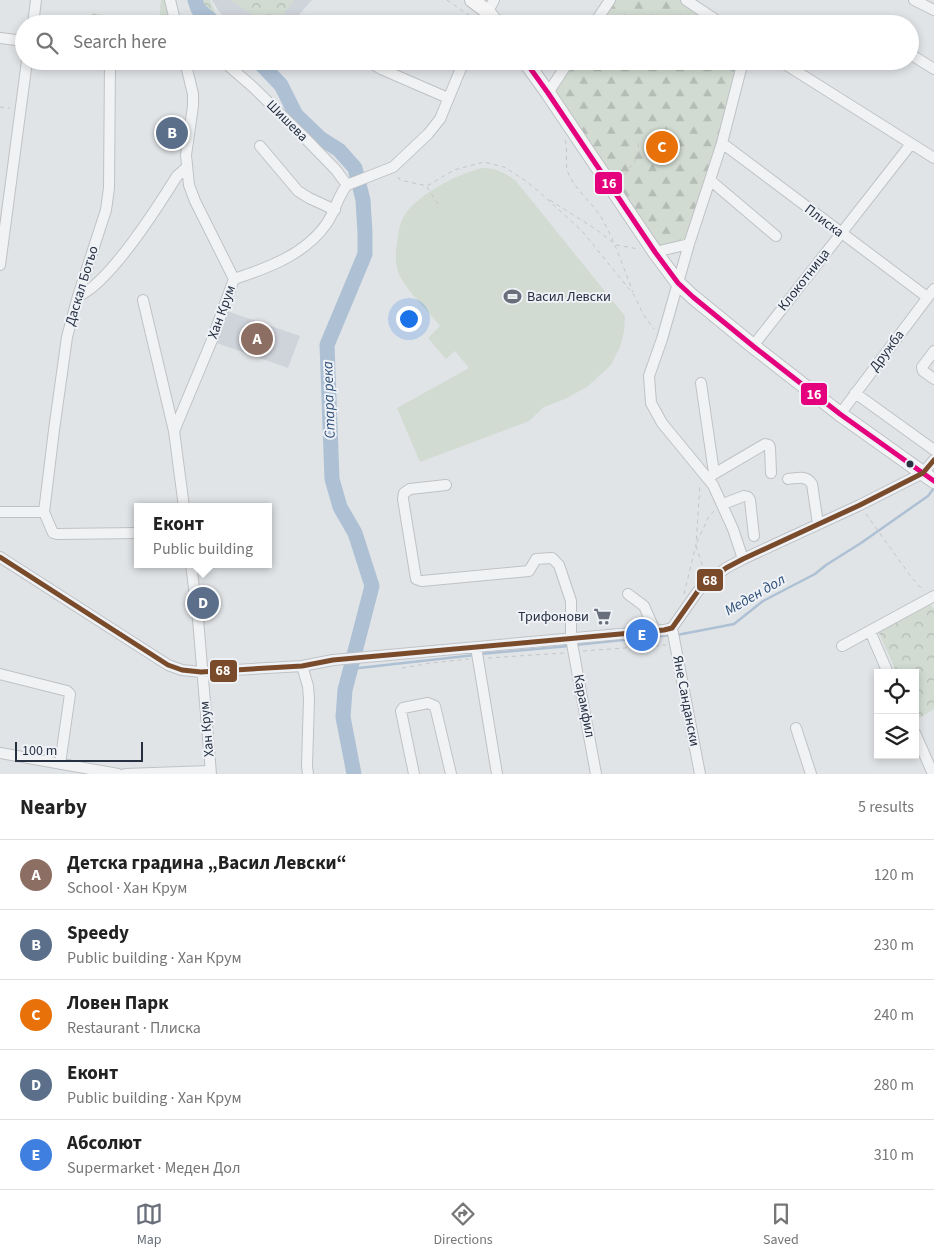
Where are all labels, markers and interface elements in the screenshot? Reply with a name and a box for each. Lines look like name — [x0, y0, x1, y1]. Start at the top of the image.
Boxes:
search box — [15, 15, 919, 70]
icon: search — [33, 29, 61, 57]
text: Search here — [73, 29, 167, 56]
street label: Шишева — [262, 96, 312, 146]
pin: B — [156, 114, 188, 152]
pin: C — [646, 128, 678, 166]
line badge: 16 — [594, 171, 623, 195]
text: 16 — [602, 174, 616, 194]
street label: Плиска — [800, 200, 848, 242]
street label: Даскал Ботьо — [60, 243, 104, 329]
street label: Клокотница — [773, 244, 835, 316]
street label: Хан Крум — [203, 282, 241, 342]
sports icon: Васил Левски — [503, 287, 523, 307]
place label: Васил Левски — [527, 287, 611, 307]
your location — [396, 306, 422, 332]
pin: A — [241, 320, 273, 358]
street label: Дружба — [865, 326, 909, 376]
water label: Стара река — [317, 361, 341, 439]
line badge: 16 — [800, 382, 828, 406]
text: 16 — [807, 385, 821, 405]
unlabelled marker — [905, 459, 915, 469]
popup — [134, 503, 272, 568]
text: Еконт — [153, 511, 204, 538]
text: Public building — [153, 538, 253, 560]
line badge: 68 — [696, 568, 724, 592]
water label: Меден дол — [721, 569, 789, 621]
text: 68 — [703, 571, 717, 591]
pin: D — [187, 584, 219, 622]
place label: Трифонови — [518, 607, 589, 627]
supermarket icon: Трифонови — [593, 607, 613, 627]
pin: E — [626, 616, 658, 654]
street label: Яне Сандански — [667, 654, 705, 748]
line badge: 68 — [209, 659, 238, 683]
text: 68 — [216, 661, 230, 681]
map controls — [874, 669, 919, 759]
button: locate — [874, 669, 919, 714]
street label: Карамфил — [568, 673, 600, 739]
street label: Хан Крум — [195, 700, 219, 758]
button: layers — [874, 714, 919, 759]
scale bar — [15, 739, 142, 762]
text: 100 m — [22, 741, 57, 761]
text: Nearby — [20, 792, 87, 822]
text: 5 results — [858, 796, 914, 818]
text: Детска градина „Васил Левски“ — [67, 850, 347, 877]
text: A — [31, 864, 41, 886]
text: 120 m — [874, 864, 914, 886]
text: School · Хан Крум — [67, 877, 187, 899]
text: Speedy — [67, 920, 129, 947]
text: B — [31, 934, 41, 956]
text: 230 m — [874, 934, 914, 956]
text: Public building · Хан Крум — [67, 947, 242, 969]
text: Ловен Парк — [67, 990, 169, 1017]
text: C — [31, 1004, 41, 1026]
text: 240 m — [874, 1004, 914, 1026]
text: Restaurant · Плиска — [67, 1017, 201, 1039]
text: Еконт — [67, 1060, 118, 1087]
text: D — [31, 1074, 41, 1096]
text: 280 m — [874, 1074, 914, 1096]
text: Public building · Хан Крум — [67, 1087, 242, 1109]
text: Абсолют — [67, 1130, 142, 1157]
text: E — [32, 1144, 40, 1166]
text: 310 m — [874, 1144, 914, 1166]
text: Supermarket · Меден Дол — [67, 1157, 240, 1179]
tab: Map — [135, 1200, 163, 1250]
tab: Directions — [433, 1200, 493, 1250]
tab: Saved — [763, 1200, 799, 1250]

